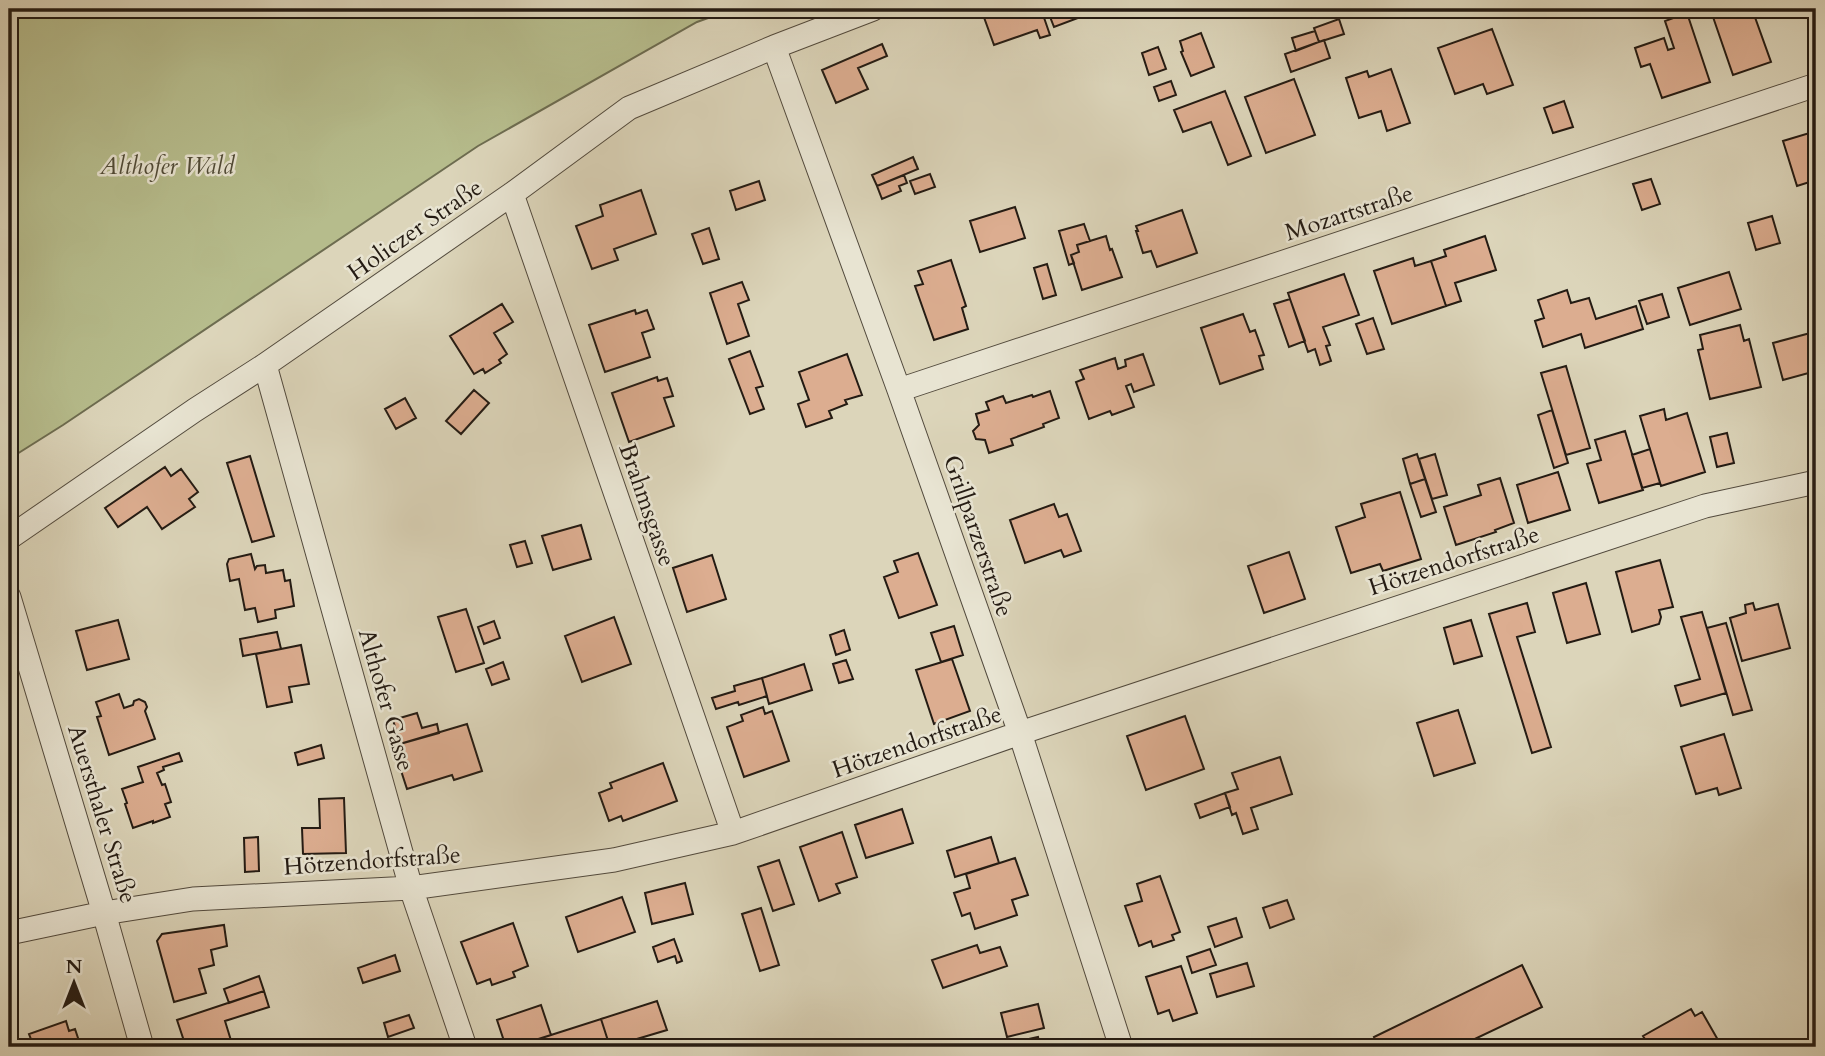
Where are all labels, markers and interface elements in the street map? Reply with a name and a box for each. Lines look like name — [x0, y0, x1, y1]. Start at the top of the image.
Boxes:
park label: Althofer Wald — [99, 150, 236, 183]
street label: Holiczer Straße — [341, 171, 489, 289]
street label: Mozartstraße — [1281, 177, 1417, 249]
street label: Brahmsgasse — [611, 439, 683, 571]
street label: Grillparzerstraße — [935, 451, 1021, 621]
street label: Hötzendorfstraße — [1364, 518, 1544, 604]
street label: Althofer Gasse — [350, 625, 422, 775]
street label: Hötzendorfstraße — [828, 697, 1006, 787]
street label: Auersthaler Straße — [59, 721, 145, 907]
street label: Hötzendorfstraße — [282, 838, 462, 884]
north arrow — [38, 948, 108, 1018]
text: N — [66, 954, 83, 980]

